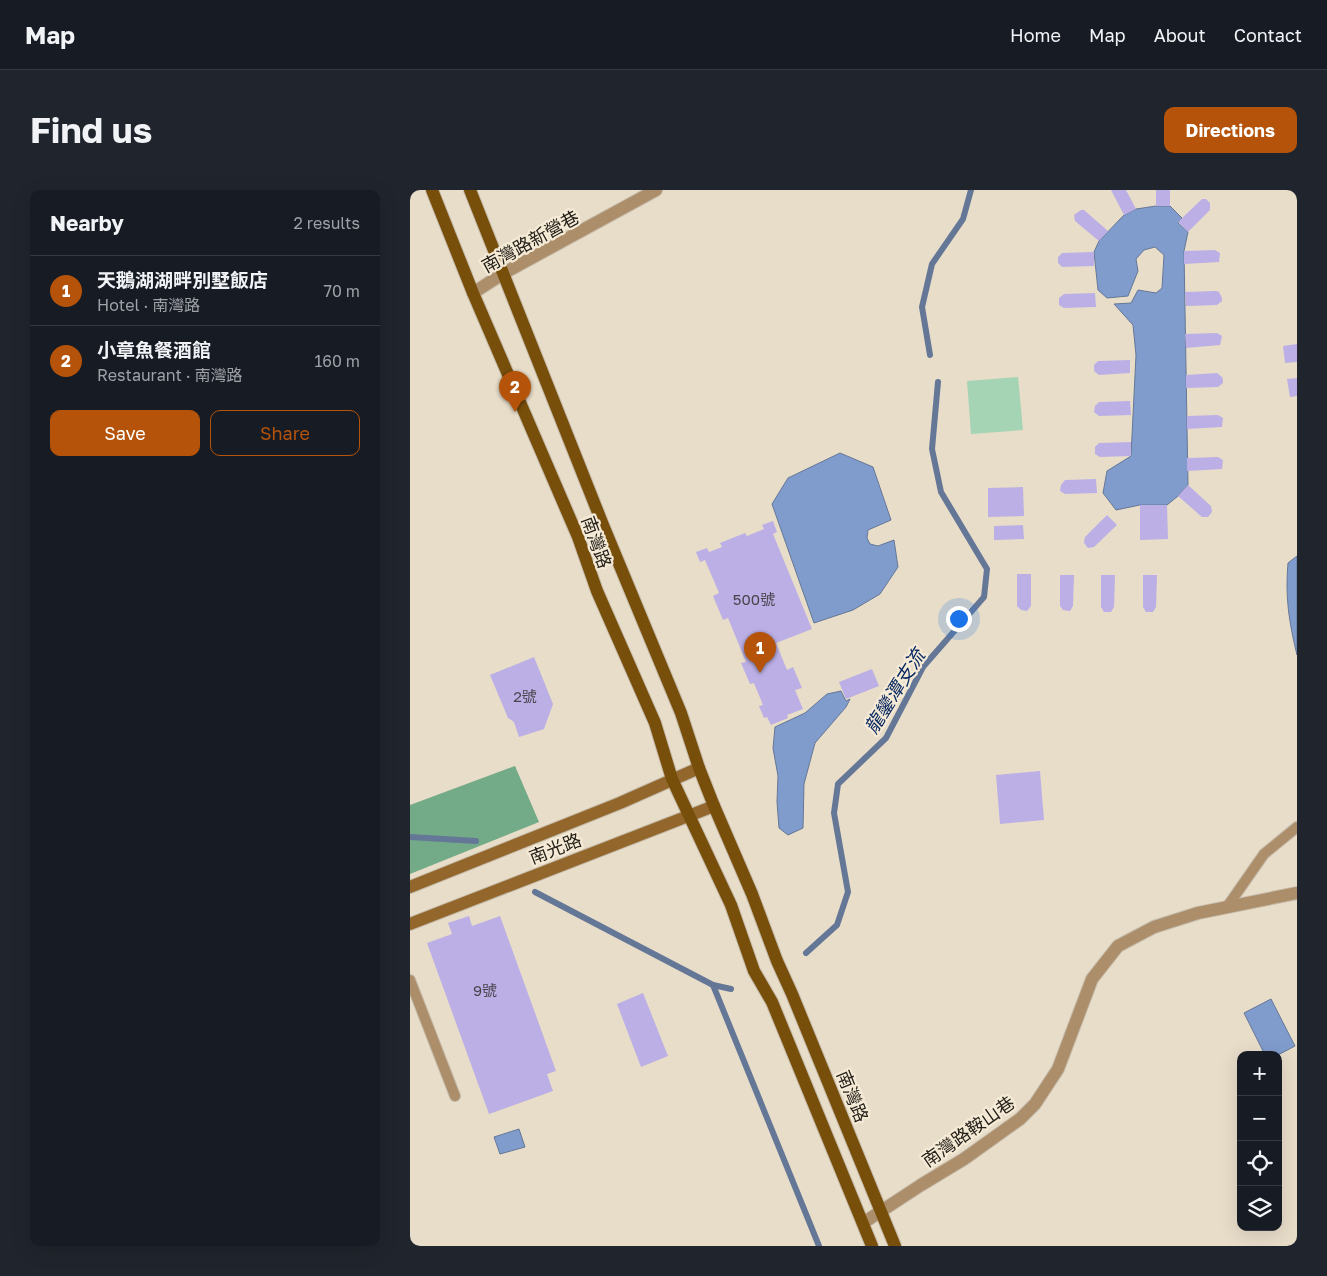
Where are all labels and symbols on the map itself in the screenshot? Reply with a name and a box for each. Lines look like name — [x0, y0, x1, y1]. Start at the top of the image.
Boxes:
street label: 南灣路新營巷 — [477, 205, 583, 277]
pin: 2 — [499, 371, 531, 412]
street label: 南灣路 — [577, 513, 617, 571]
house number: 500號 — [733, 590, 775, 608]
your location — [946, 606, 972, 632]
pin: 1 — [744, 632, 776, 673]
water label: 龍鑾潭支流 — [859, 642, 931, 737]
house number: 2號 — [513, 687, 537, 705]
street label: 南光路 — [526, 828, 584, 868]
house number: 9號 — [473, 981, 497, 999]
street label: 南灣路 — [833, 1067, 873, 1125]
street label: 南灣路鞍山巷 — [917, 1091, 1019, 1171]

